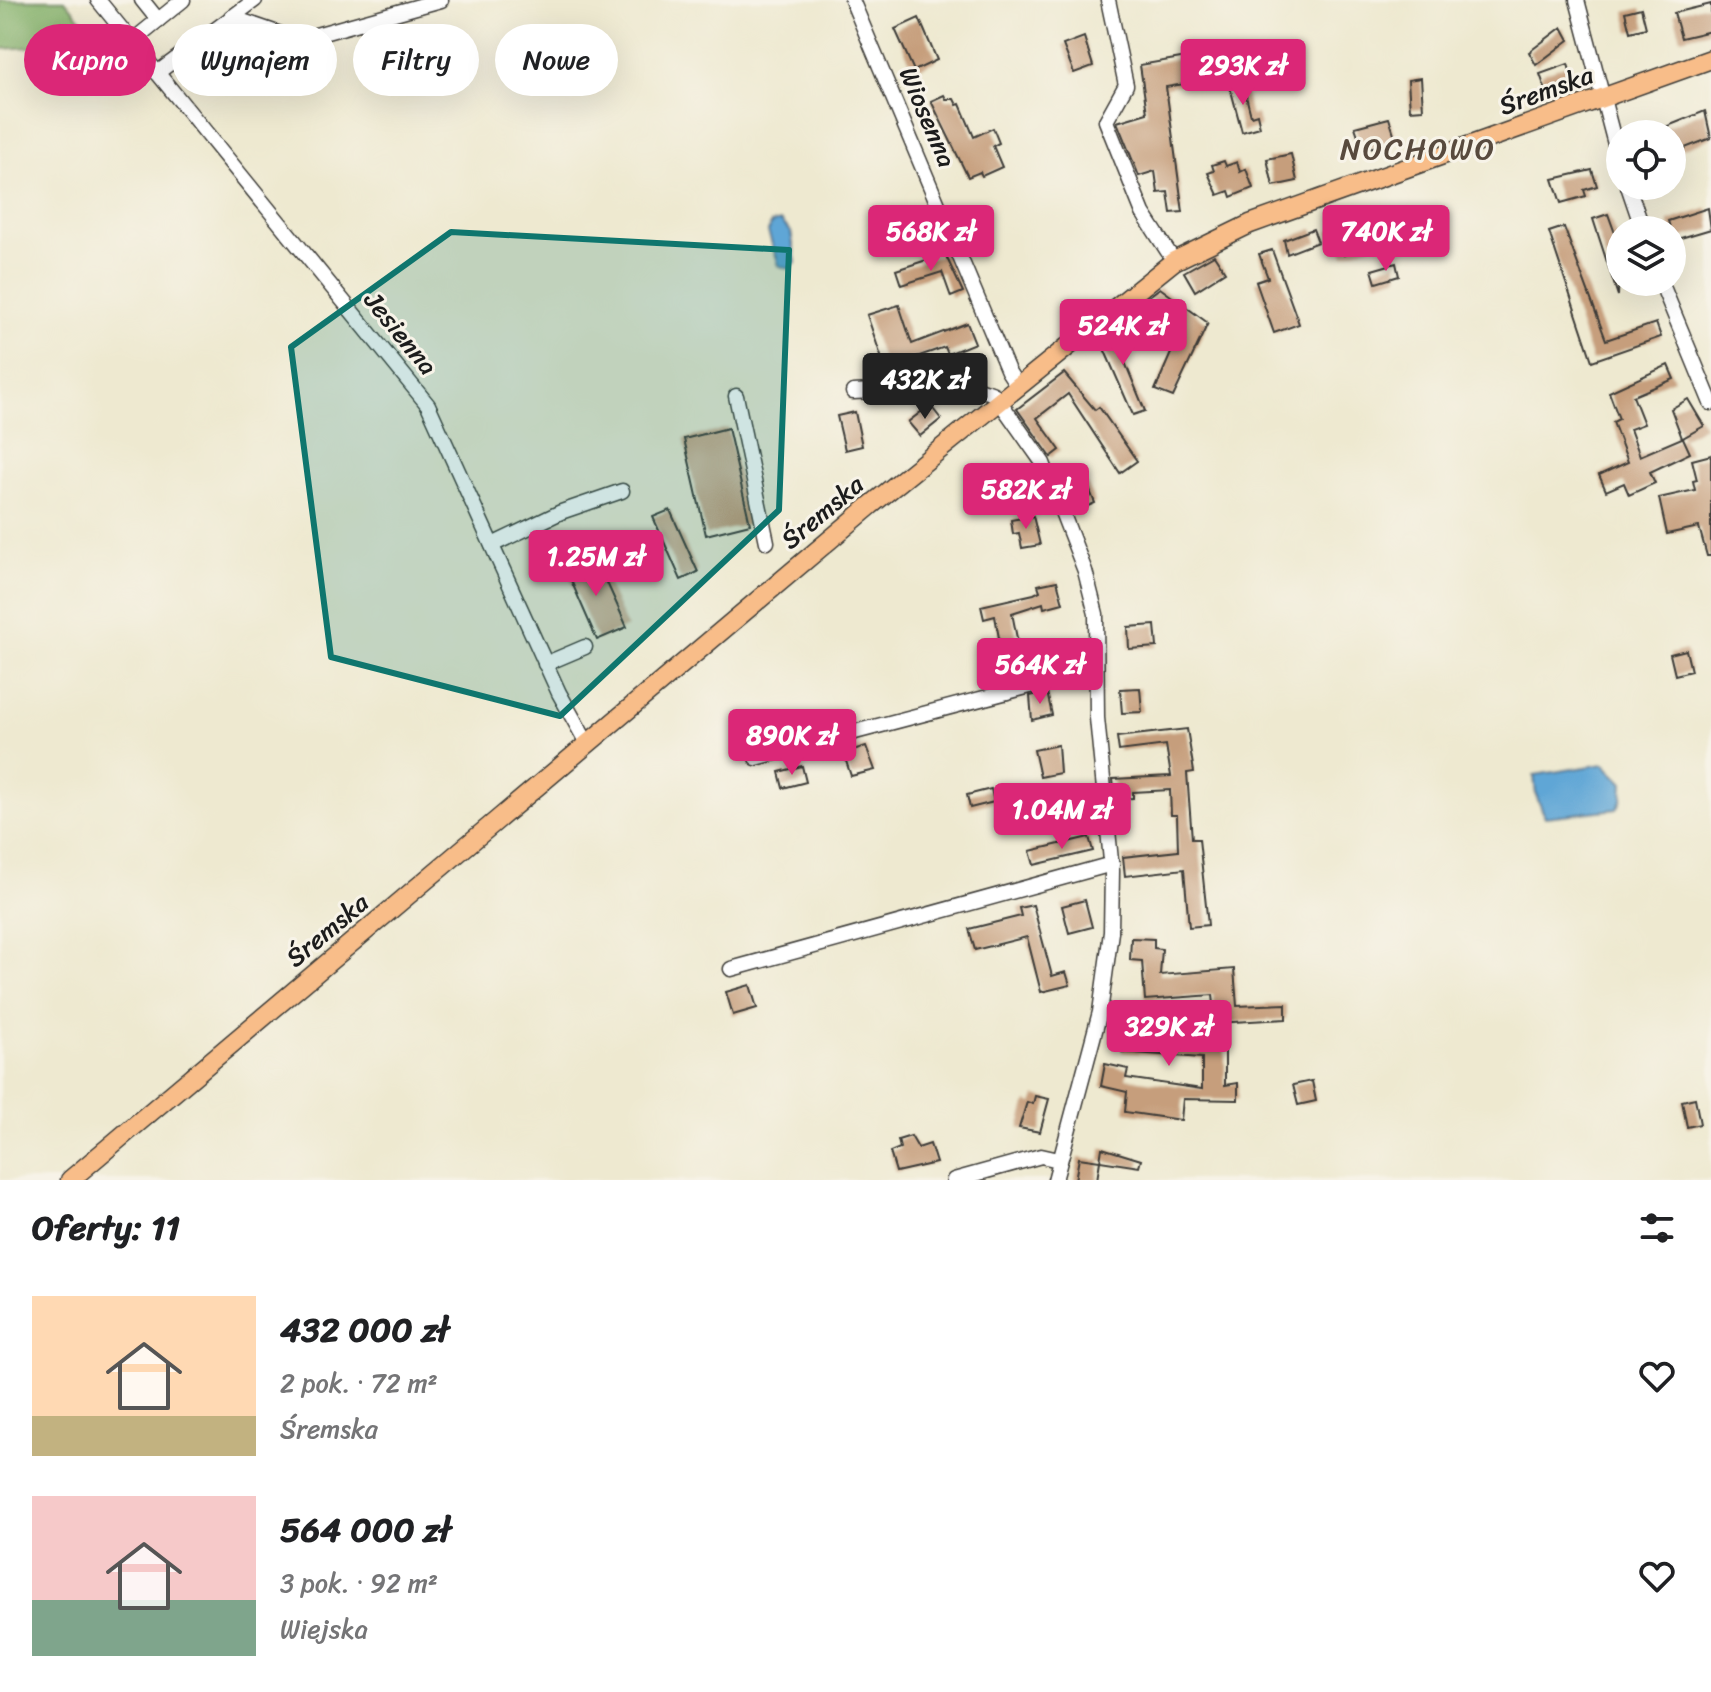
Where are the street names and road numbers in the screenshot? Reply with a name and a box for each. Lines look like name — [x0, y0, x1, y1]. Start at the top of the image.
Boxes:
street label: Śremska — [1492, 51, 1601, 128]
street label: Wiosenna — [886, 59, 970, 175]
street label: Jesienna — [352, 280, 450, 386]
street label: Śremska — [770, 462, 875, 561]
street label: Śremska — [275, 880, 380, 979]

